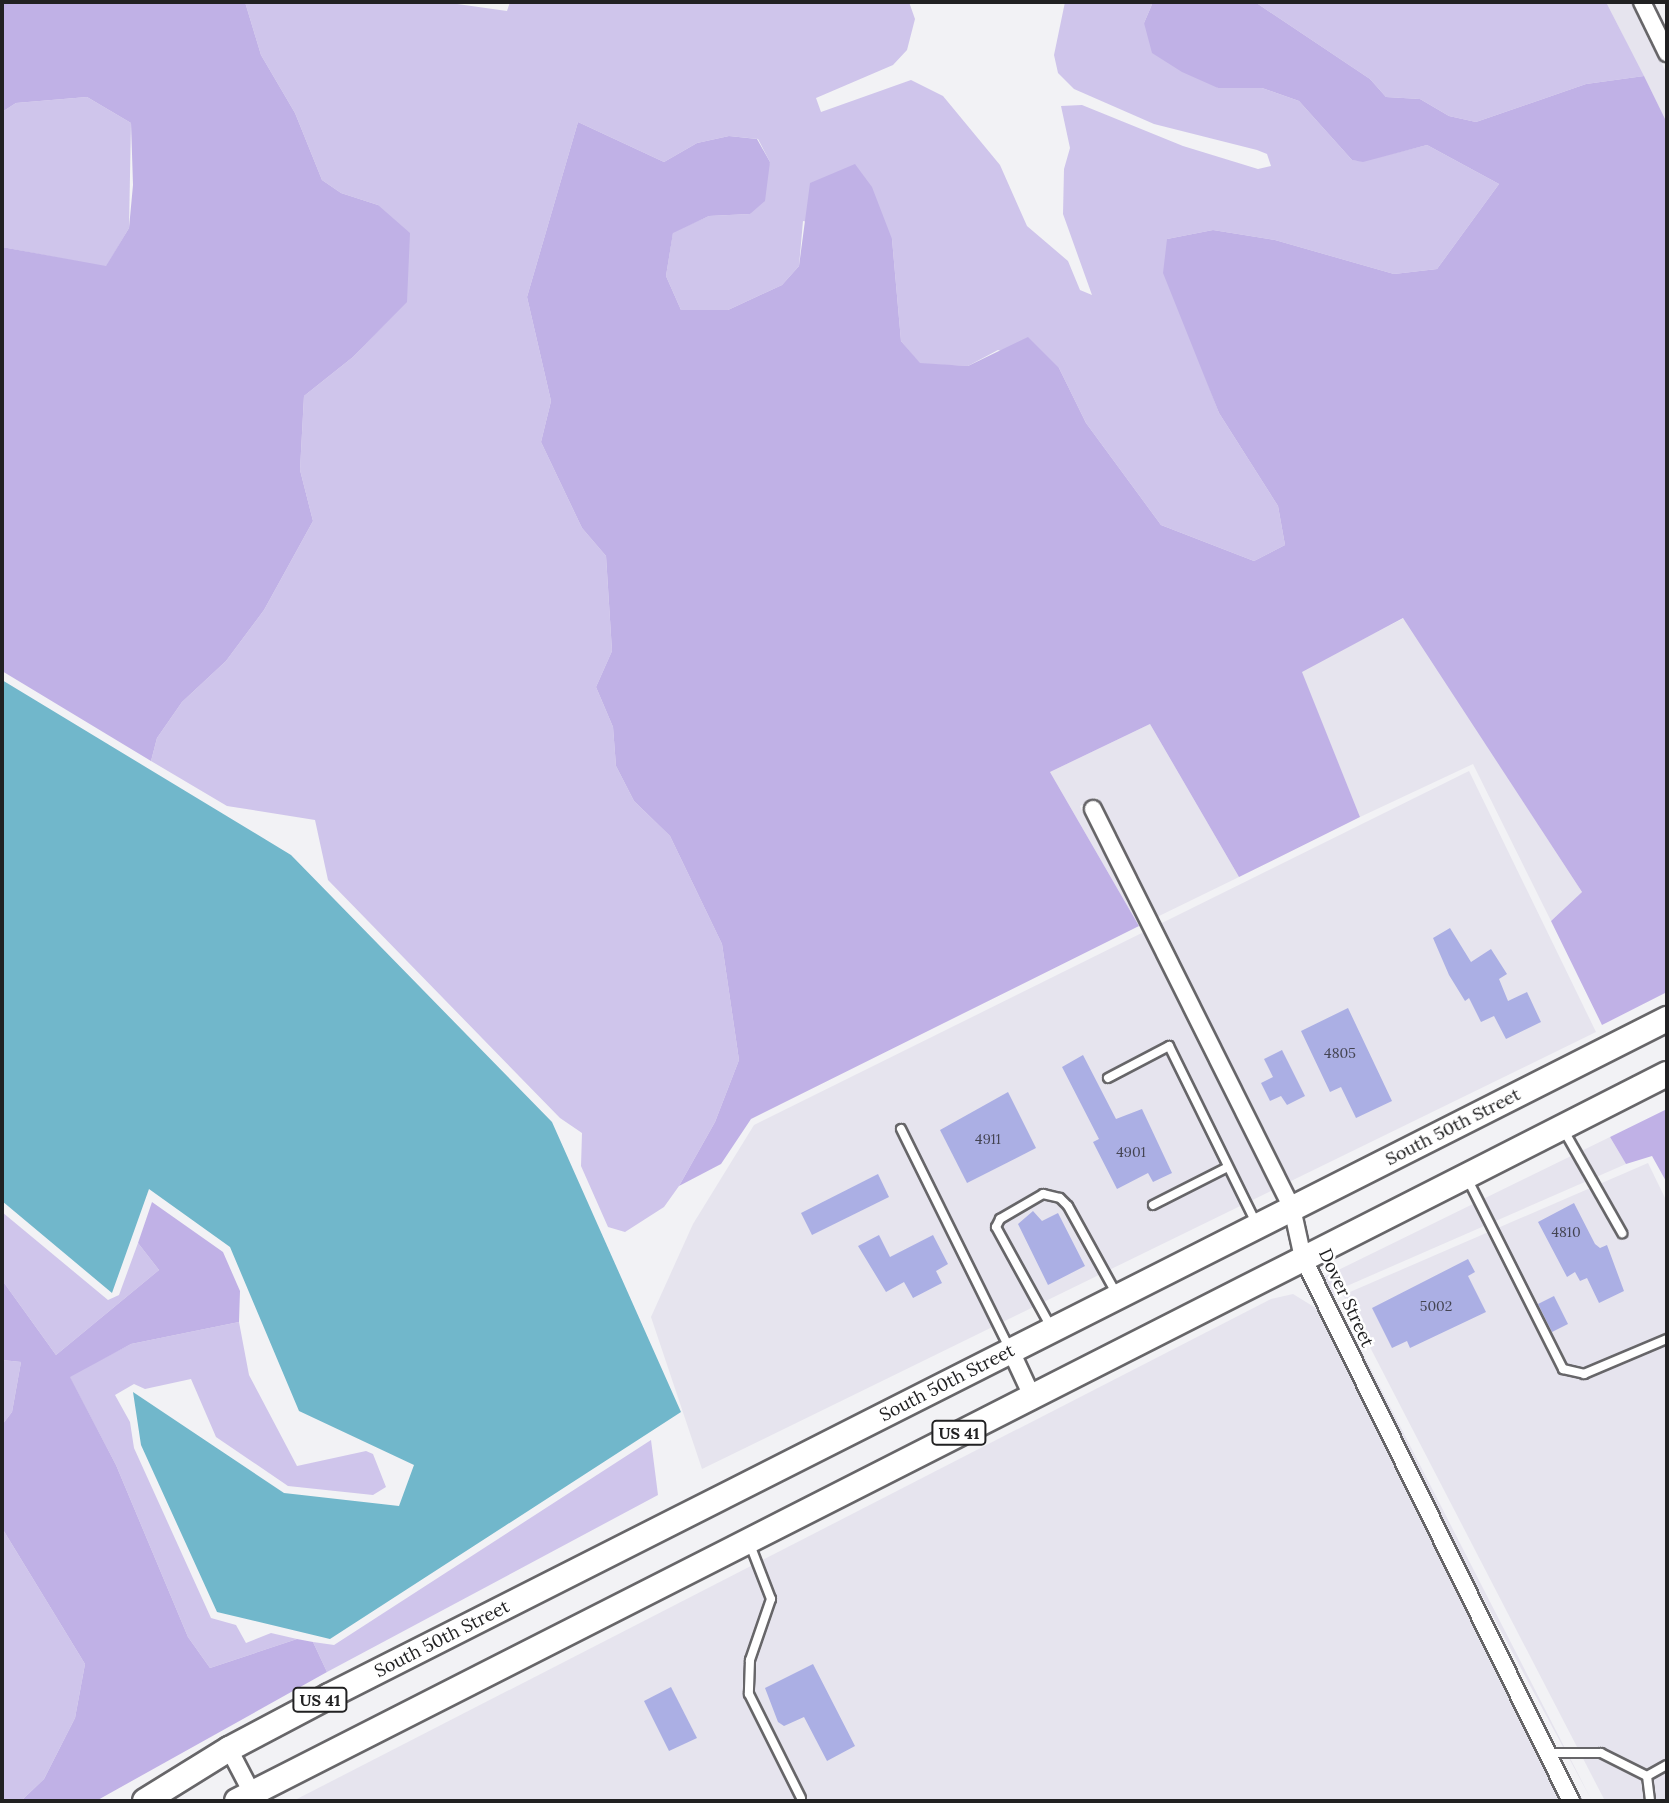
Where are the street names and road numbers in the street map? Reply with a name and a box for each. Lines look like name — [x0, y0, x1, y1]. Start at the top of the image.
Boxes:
street label: South 50th Street — [1382, 1084, 1524, 1170]
street label: Dover Street — [1314, 1245, 1378, 1351]
street label: South 50th Street — [876, 1340, 1018, 1426]
road number: US 41 — [931, 1420, 987, 1446]
street label: South 50th Street — [371, 1596, 513, 1682]
road number: US 41 — [292, 1688, 348, 1712]

